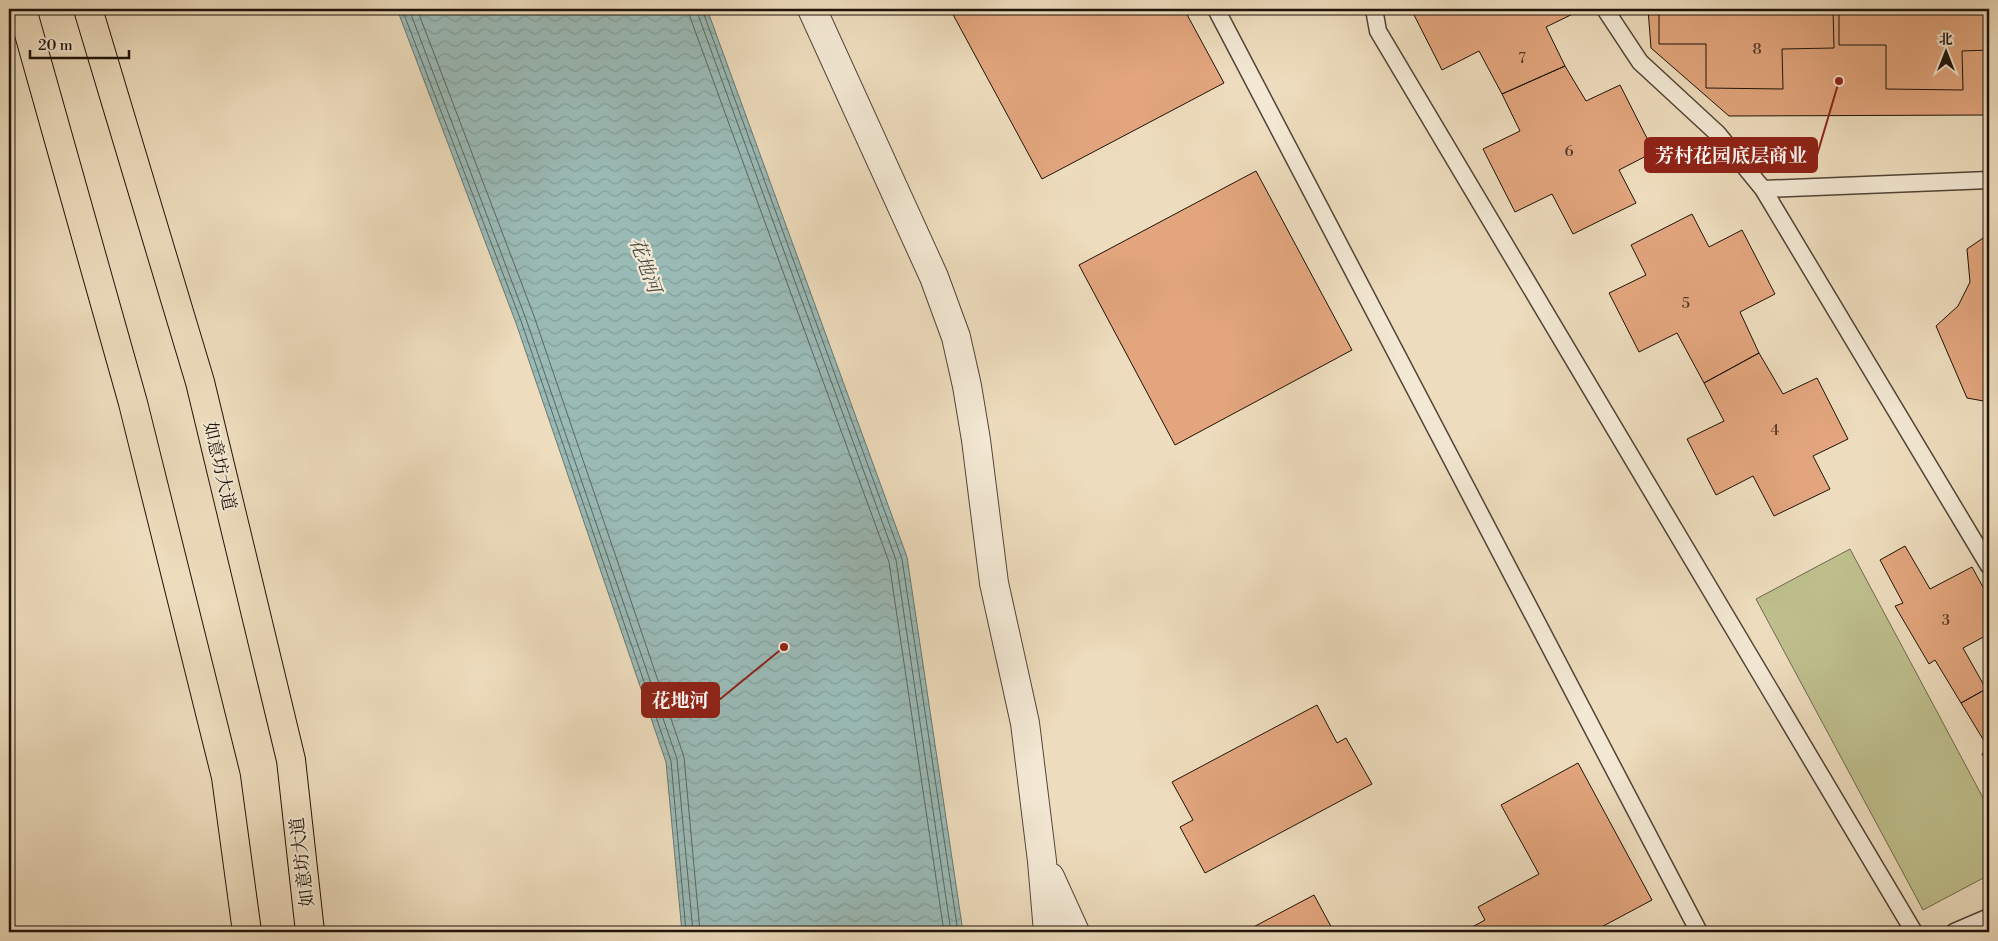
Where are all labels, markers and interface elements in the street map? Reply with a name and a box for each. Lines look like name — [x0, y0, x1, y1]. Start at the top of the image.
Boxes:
scale bar — [30, 28, 129, 60]
north arrow — [1920, 28, 1970, 78]
text: 北 — [1939, 31, 1953, 49]
text: 20 m — [38, 36, 73, 55]
house number: 8 — [1752, 40, 1762, 59]
house number: 7 — [1518, 49, 1526, 68]
callout: 芳村花园底层商业 — [1645, 138, 1817, 172]
house number: 6 — [1564, 142, 1574, 161]
text: 芳村花园底层商业 — [1655, 144, 1807, 168]
water label: 花地河 — [624, 234, 667, 299]
house number: 5 — [1682, 294, 1690, 313]
street label: 如意坊大道 — [198, 420, 241, 513]
house number: 4 — [1771, 421, 1780, 440]
house number: 3 — [1942, 611, 1950, 630]
callout: 花地河 — [642, 683, 719, 717]
text: 花地河 — [651, 689, 709, 713]
street label: 如意坊大道 — [286, 816, 319, 908]

